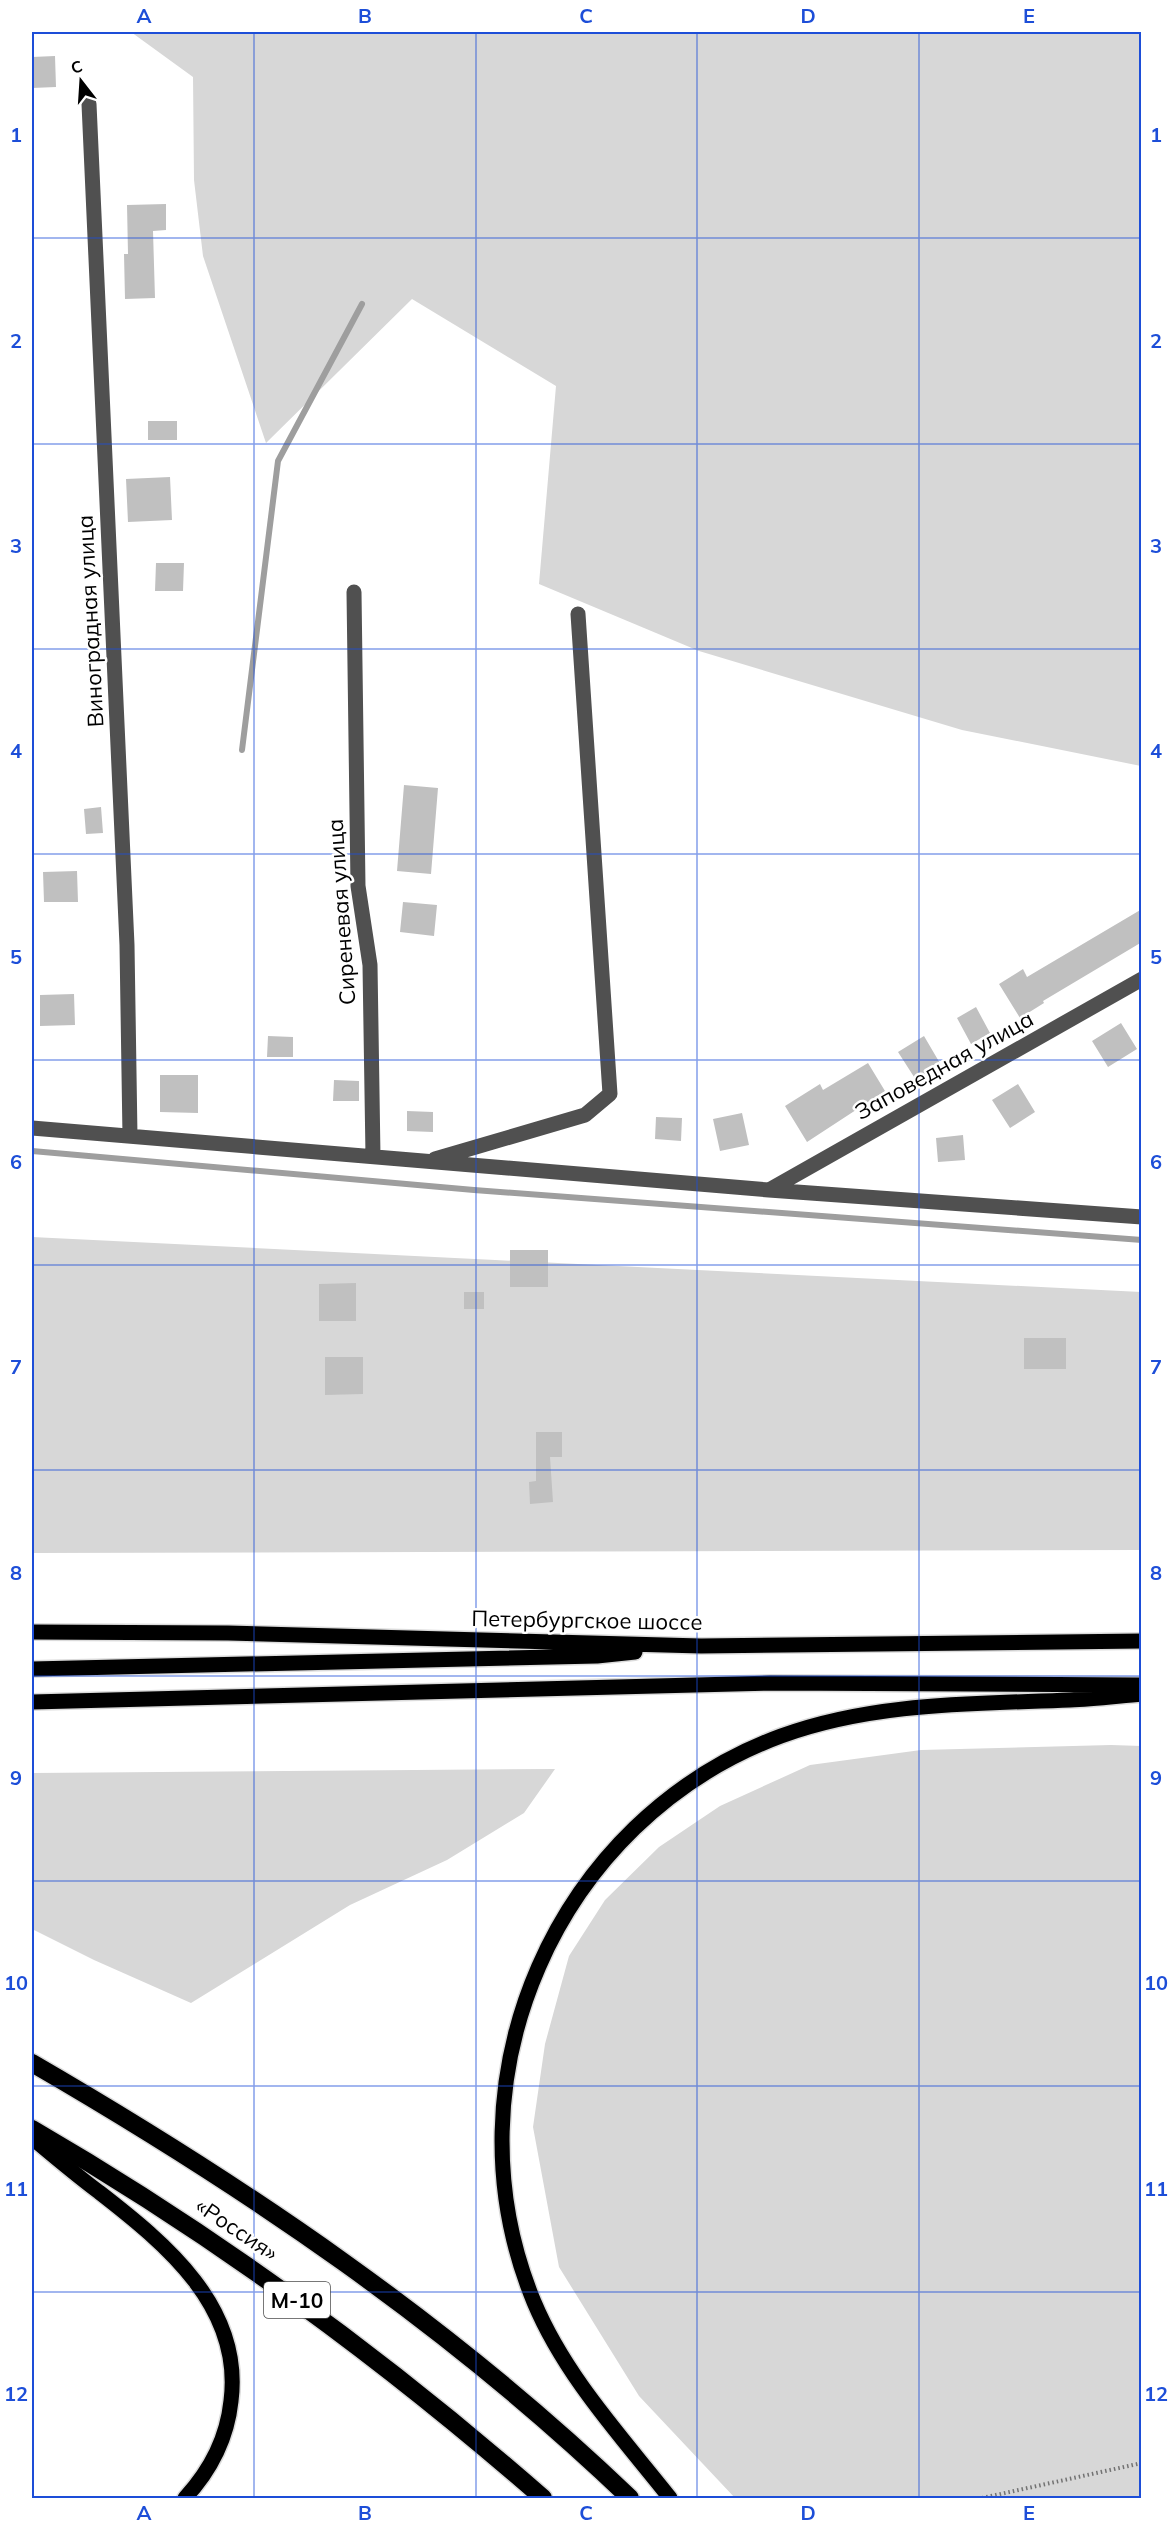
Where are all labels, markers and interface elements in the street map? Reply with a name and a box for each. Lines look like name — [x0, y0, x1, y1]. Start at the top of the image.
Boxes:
text: A — [137, 3, 152, 28]
text: B — [358, 3, 372, 28]
text: C — [579, 3, 593, 28]
text: D — [800, 3, 816, 28]
text: E — [1023, 3, 1035, 28]
north arrow — [51, 51, 111, 111]
text: С — [68, 55, 85, 78]
text: 1 — [10, 122, 22, 147]
text: 1 — [1150, 122, 1162, 147]
text: 2 — [10, 328, 22, 353]
text: 2 — [1150, 328, 1162, 353]
street label: Виноградная улица — [70, 514, 110, 728]
text: 3 — [10, 533, 22, 558]
text: 3 — [1150, 533, 1162, 558]
text: 4 — [10, 738, 22, 763]
text: 4 — [1150, 738, 1162, 763]
street label: Сиреневая улица — [321, 818, 361, 1006]
text: 5 — [10, 944, 22, 969]
text: 5 — [1150, 944, 1162, 969]
street label: Заповедная улица — [850, 1004, 1038, 1126]
text: 6 — [10, 1149, 22, 1174]
text: 6 — [1150, 1149, 1162, 1174]
text: 7 — [10, 1354, 22, 1379]
text: 7 — [1150, 1354, 1162, 1379]
text: 8 — [10, 1560, 22, 1585]
text: 8 — [1150, 1560, 1162, 1585]
street label: Петербургское шоссе — [471, 1604, 703, 1636]
text: 9 — [10, 1765, 22, 1790]
text: 9 — [1150, 1765, 1162, 1790]
text: 10 — [4, 1970, 28, 1995]
text: 10 — [1144, 1970, 1168, 1995]
text: 11 — [4, 2176, 28, 2201]
text: 11 — [1144, 2176, 1168, 2201]
street label: «Россия» — [190, 2191, 284, 2267]
road number: М-10 — [264, 2282, 330, 2318]
text: 12 — [4, 2381, 28, 2406]
text: 12 — [1144, 2381, 1168, 2406]
text: A — [137, 2500, 152, 2525]
text: B — [358, 2500, 372, 2525]
text: C — [579, 2500, 593, 2525]
text: D — [800, 2500, 816, 2525]
text: E — [1023, 2500, 1035, 2525]

